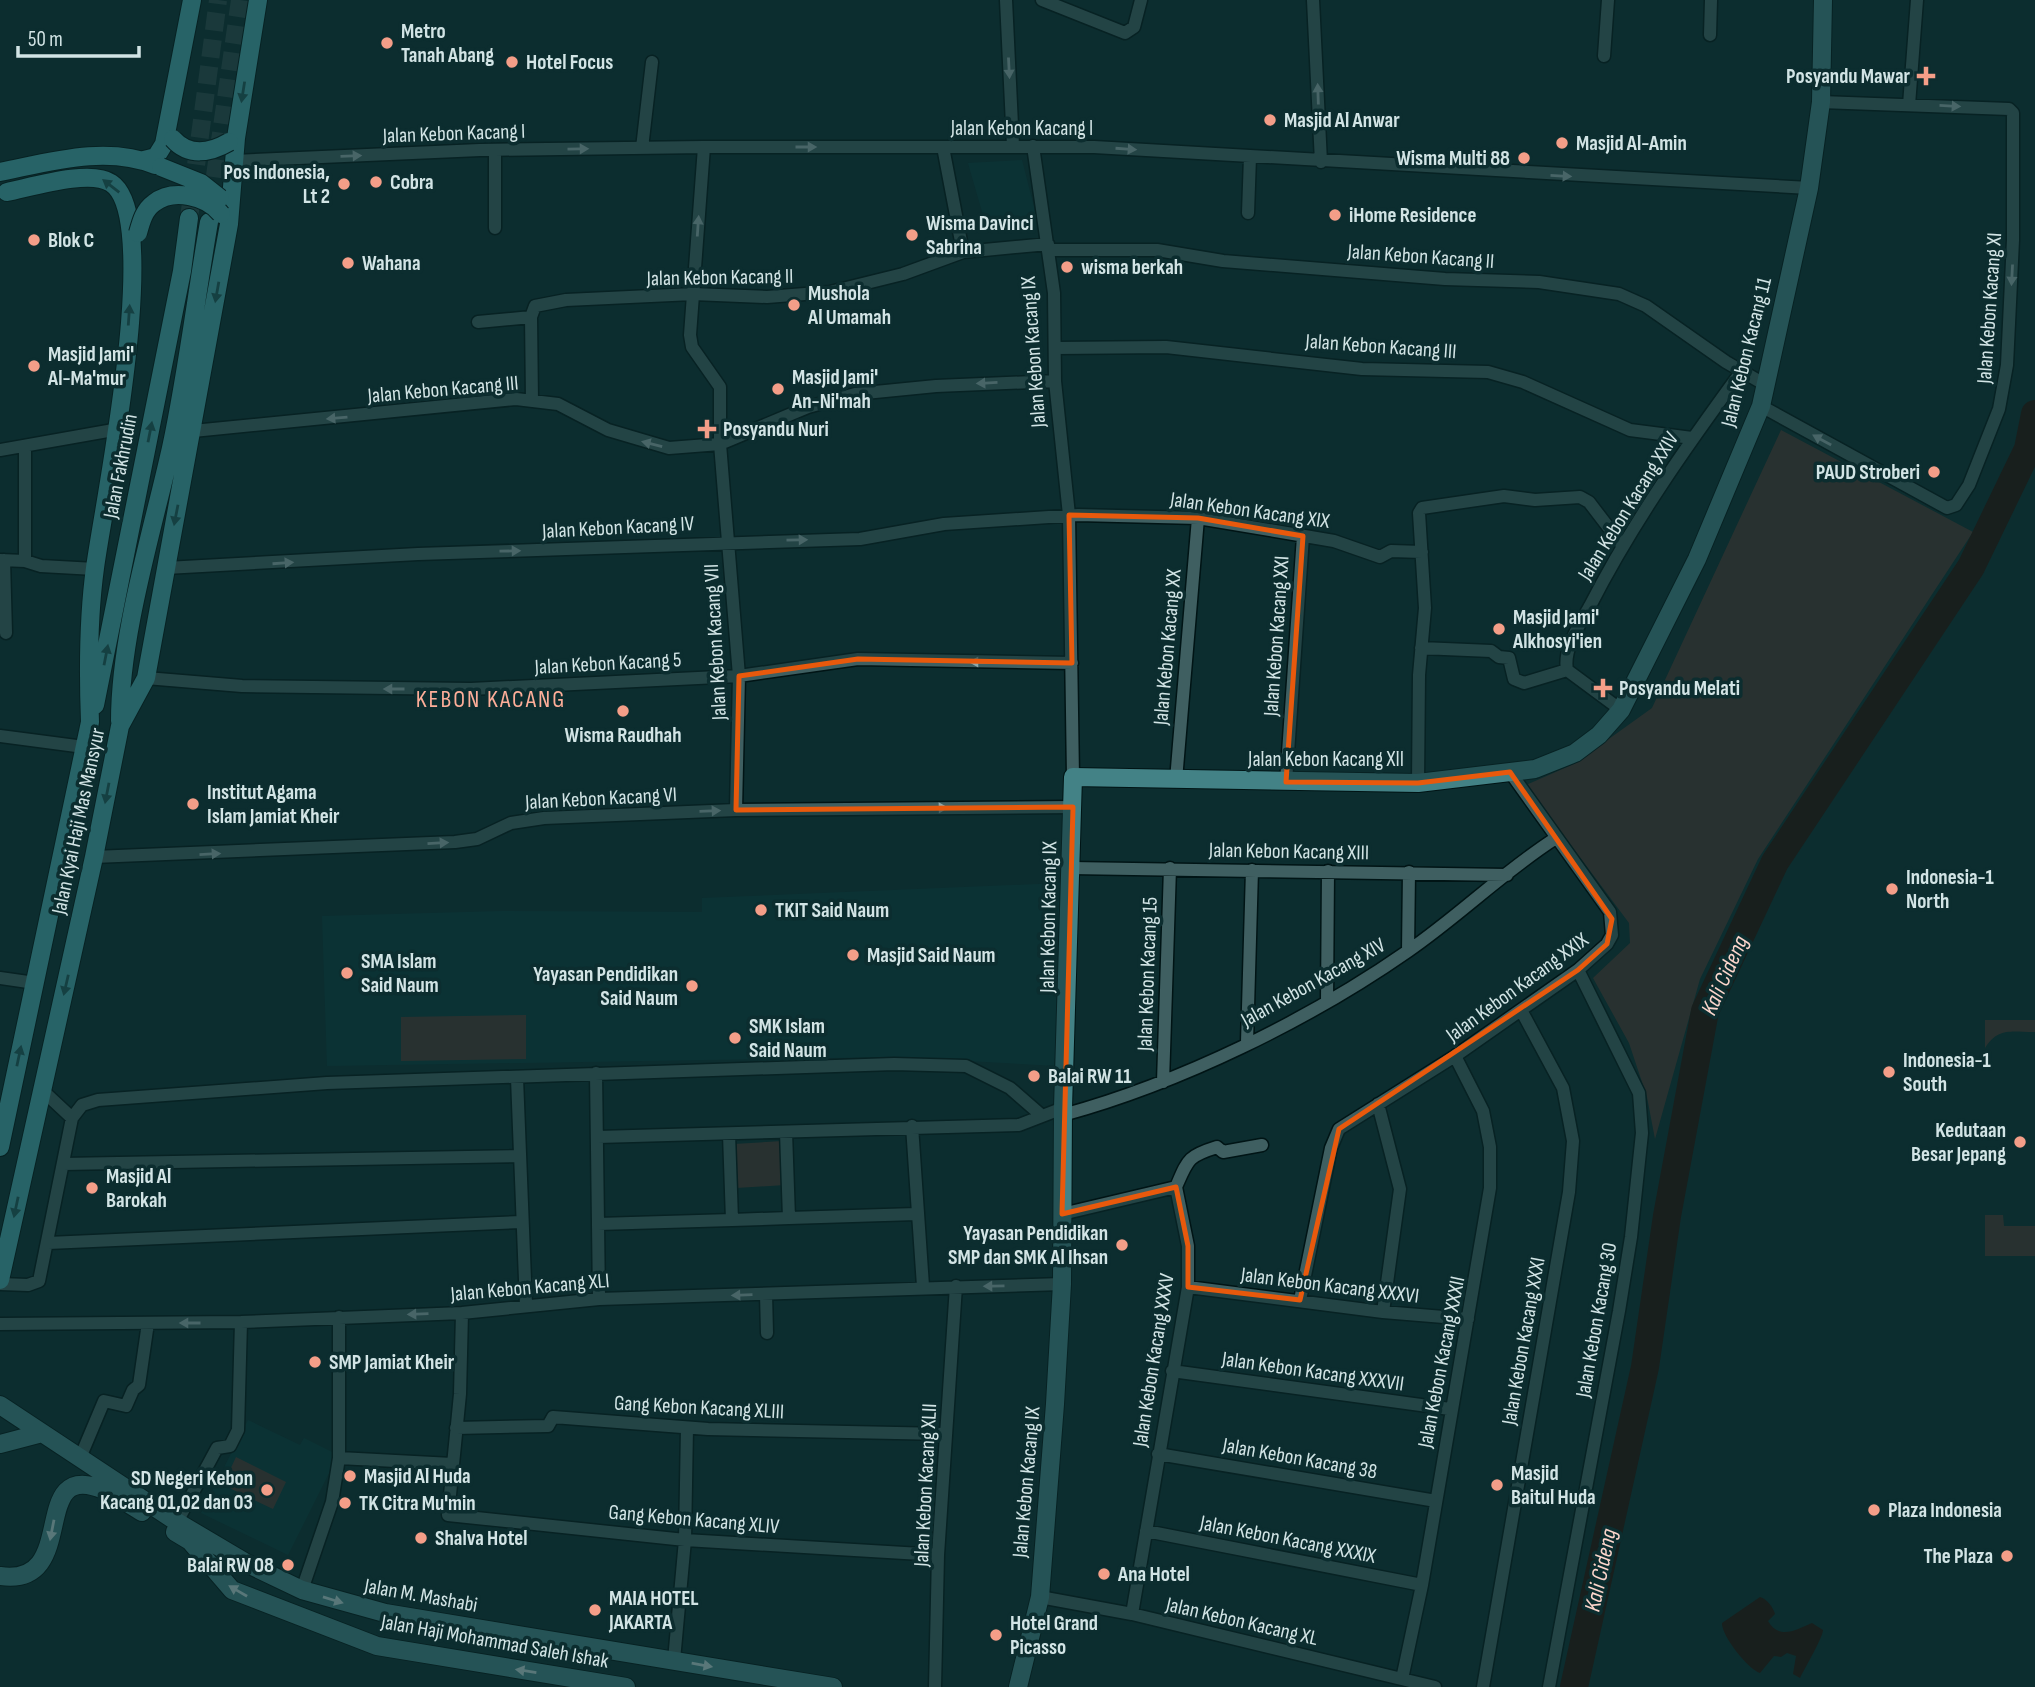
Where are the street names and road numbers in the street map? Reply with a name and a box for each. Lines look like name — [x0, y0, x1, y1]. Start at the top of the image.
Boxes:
street label: Jalan Kebon Kacang I — [950, 116, 1093, 141]
street label: Jalan Kebon Kacang I — [381, 119, 526, 149]
street label: Jalan Kebon Kacang XI — [1972, 232, 2007, 385]
street label: Jalan Kebon Kacang II — [1346, 239, 1495, 274]
street label: Jalan Kebon Kacang II — [645, 264, 794, 291]
street label: Jalan Kebon Kacang 11 — [1716, 274, 1777, 430]
street label: Jalan Kebon Kacang IX — [1016, 275, 1051, 429]
street label: Jalan Kebon Kacang III — [1304, 329, 1457, 364]
street label: Jalan Kebon Kacang III — [366, 370, 519, 409]
street label: Jalan Fakhrudin — [98, 412, 143, 521]
street label: Jalan Kebon Kacang XXIV — [1572, 427, 1684, 586]
street label: Jalan Kebon Kacang XIX — [1168, 487, 1331, 534]
street label: Jalan Kebon Kacang IV — [540, 511, 695, 544]
street label: Jalan Kebon Kacang XXI — [1258, 555, 1295, 718]
street label: Jalan Kebon Kacang VII — [699, 563, 732, 722]
street label: Jalan Kebon Kacang XX — [1148, 568, 1187, 727]
street label: Jalan Kebon Kacang 5 — [533, 647, 682, 680]
street label: Jalan Kyai Haji Mas Mansyur — [46, 726, 110, 918]
street label: Jalan Kebon Kacang XII — [1247, 747, 1404, 772]
street label: Jalan Kebon Kacang VI — [523, 782, 678, 815]
street label: Jalan Kebon Kacang XIII — [1208, 838, 1369, 865]
street label: Jalan Kebon Kacang IX — [1035, 841, 1062, 994]
street label: Jalan Kebon Kacang 15 — [1132, 897, 1163, 1053]
street label: Jalan Kebon Kacang XXIX — [1441, 927, 1593, 1048]
street label: Jalan Kebon Kacang XIV — [1236, 932, 1390, 1033]
street label: Jalan Kebon Kacang 30 — [1570, 1241, 1622, 1400]
street label: Jalan Kebon Kacang XXXI — [1496, 1255, 1551, 1428]
street label: Jalan Kebon Kacang XXXVI — [1238, 1262, 1420, 1309]
street label: Jalan Kebon Kacang XLI — [449, 1268, 610, 1307]
street label: Jalan Kebon Kacang XXXV — [1127, 1271, 1180, 1449]
street label: Jalan Kebon Kacang XXXII — [1412, 1274, 1470, 1451]
street label: Jalan Kebon Kacang XXXVII — [1219, 1346, 1406, 1397]
street label: Gang Kebon Kacang XLIII — [613, 1391, 785, 1424]
street label: Jalan Kebon Kacang XLII — [909, 1403, 942, 1568]
street label: Jalan Kebon Kacang IX — [1007, 1405, 1046, 1560]
street label: Jalan Kebon Kacang 38 — [1220, 1432, 1379, 1484]
street label: Gang Kebon Kacang XLIV — [608, 1500, 781, 1539]
street label: Jalan Kebon Kacang XXXIX — [1197, 1510, 1378, 1569]
street label: Jalan M. Mashabi — [361, 1573, 479, 1618]
street label: Jalan Kebon Kacang XL — [1163, 1592, 1320, 1651]
street label: Jalan Haji Mohammad Saleh Ishak — [378, 1609, 611, 1674]

